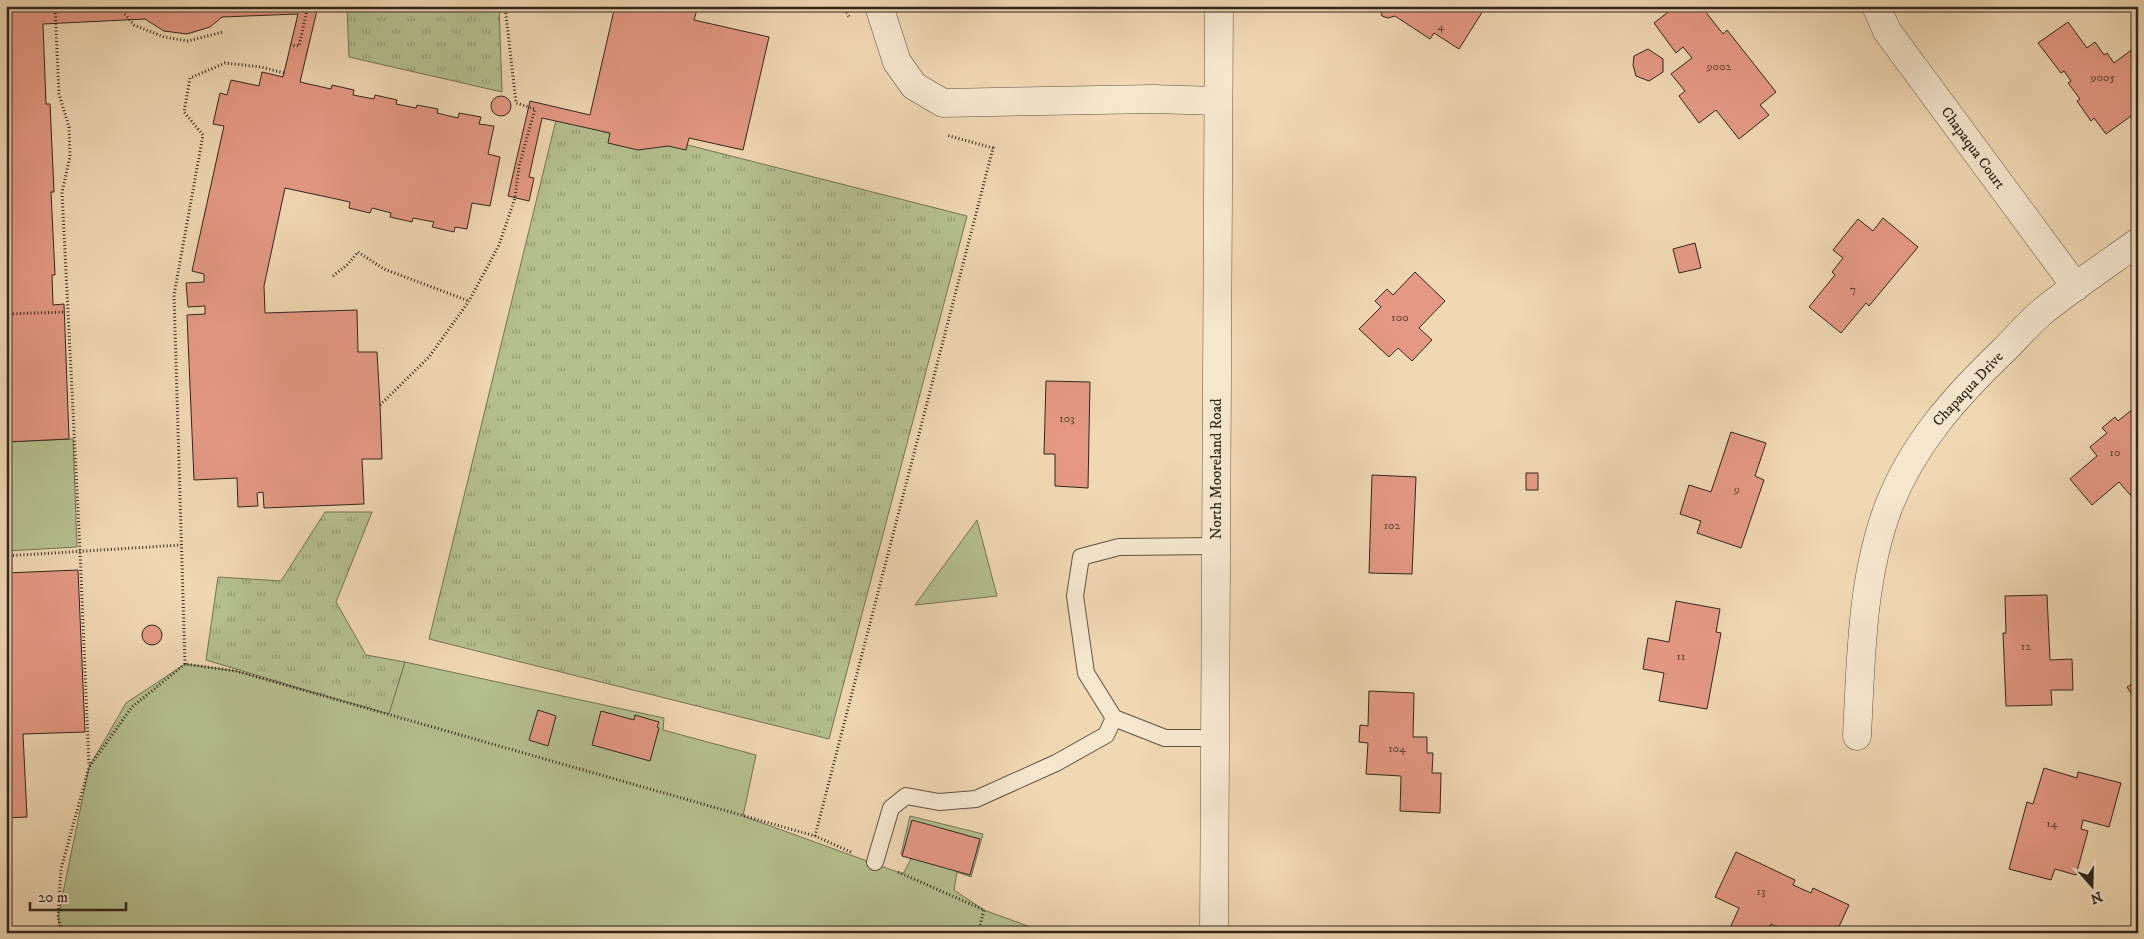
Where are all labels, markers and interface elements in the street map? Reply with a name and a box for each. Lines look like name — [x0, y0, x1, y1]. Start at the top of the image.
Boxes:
house number: 4 — [1438, 19, 1446, 34]
house number: 9002 — [1706, 59, 1732, 74]
house number: 9005 — [2090, 70, 2115, 85]
street label: Chapaqua Court — [1937, 103, 2009, 193]
house number: 7 — [1850, 282, 1856, 297]
house number: 100 — [1391, 310, 1409, 325]
street label: Chapaqua Drive — [1928, 348, 2008, 430]
street label: North Mooreland Road — [1207, 398, 1226, 539]
house number: 103 — [1059, 411, 1075, 426]
house number: 10 — [2110, 445, 2120, 460]
house number: 9 — [1733, 482, 1740, 497]
house number: 102 — [1384, 518, 1400, 533]
house number: 12 — [2021, 639, 2031, 654]
house number: 11 — [1677, 649, 1685, 664]
house number: 104 — [1388, 741, 1407, 756]
house number: 14 — [2046, 816, 2059, 831]
north arrow — [2066, 862, 2116, 912]
scale bar — [30, 879, 126, 911]
house number: 13 — [1757, 884, 1765, 899]
text: N — [2087, 887, 2105, 908]
text: 20 m — [38, 888, 68, 907]

